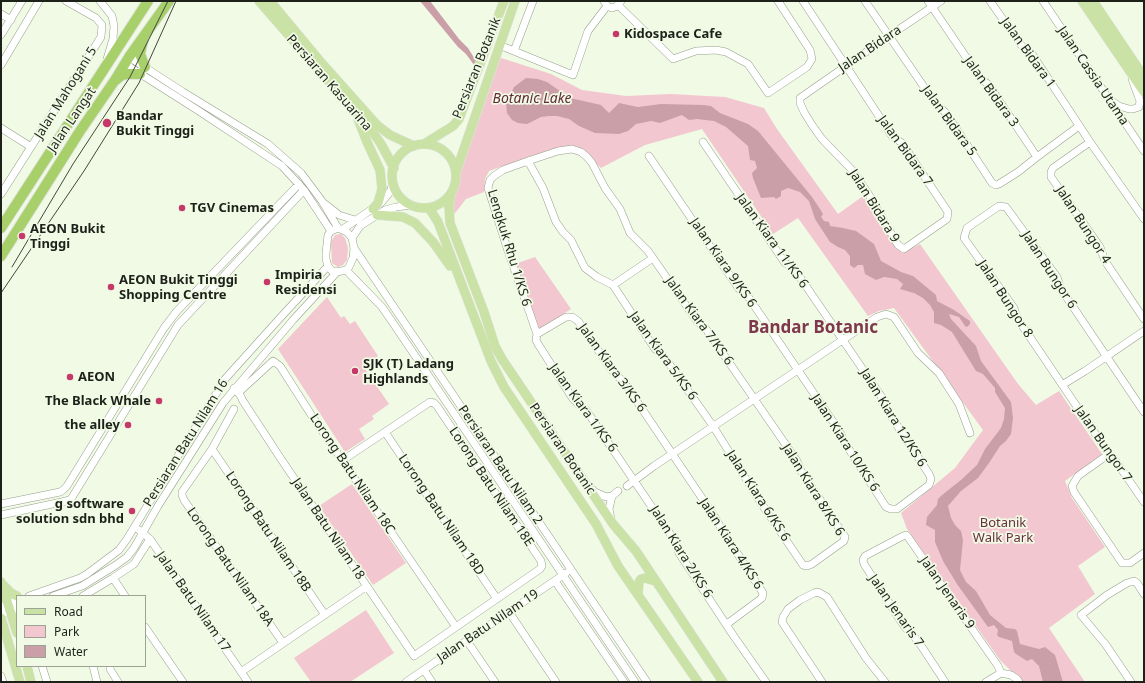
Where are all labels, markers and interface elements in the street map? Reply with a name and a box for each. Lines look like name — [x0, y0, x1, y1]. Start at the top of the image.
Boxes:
street label: Persiaran Botanik — [450, 15, 504, 121]
street label: Jalan Bidara 1 — [997, 15, 1059, 91]
street label: Jalan Bidara — [836, 22, 904, 76]
street label: Jalan Cassia Utama — [1054, 24, 1132, 128]
place label: Kidospace Cafe — [624, 26, 722, 42]
marker: Kidospace Cafe — [611, 29, 621, 39]
street label: Persiaran Kasuarina — [283, 32, 375, 134]
street label: Jalan Mahogani 5 — [31, 44, 101, 142]
street label: Jalan Bidara 3 — [960, 54, 1022, 130]
street label: Jalan Bidara 5 — [918, 83, 980, 159]
street label: Jalan Langat — [45, 85, 99, 155]
water label: Botanic Lake — [493, 91, 571, 107]
place label: Bandar Bukit Tinggi — [116, 108, 194, 139]
street label: Jalan Bidara 7 — [874, 113, 936, 189]
marker: Bandar Bukit Tinggi — [101, 117, 113, 129]
street label: Jalan Bidara 9 — [845, 167, 903, 245]
street label: Jalan Bungor 4 — [1052, 183, 1114, 267]
street label: Lengkuk Rhu 1/KS 6 — [484, 188, 534, 308]
street label: Jalan Kiara 11/KS 6 — [732, 191, 812, 291]
place label: TGV Cinemas — [190, 200, 274, 216]
marker: TGV Cinemas — [177, 203, 187, 213]
street label: Jalan Kiara 9/KS 6 — [686, 215, 760, 311]
place label: AEON Bukit Tinggi — [30, 221, 105, 252]
street label: Jalan Bungor 6 — [1018, 228, 1080, 312]
marker: AEON Bukit Tinggi — [17, 231, 27, 241]
street label: Jalan Bungor 8 — [974, 257, 1036, 341]
place label: Impiria Residensi — [275, 267, 337, 298]
place label: AEON Bukit Tinggi Shopping Centre — [119, 272, 238, 303]
street label: Jalan Kiara 7/KS 6 — [662, 274, 736, 368]
marker: Impiria Residensi — [262, 277, 272, 287]
marker: AEON Bukit Tinggi Shopping Centre — [106, 282, 116, 292]
street label: Jalan Kiara 5/KS 6 — [626, 309, 700, 403]
district label: Bandar Botanic — [748, 318, 878, 338]
street label: Jalan Kiara 3/KS 6 — [575, 321, 649, 415]
place label: SJK (T) Ladang Highlands — [363, 356, 454, 387]
street label: Jalan Kiara 1/KS 6 — [546, 361, 620, 455]
marker: SJK (T) Ladang Highlands — [350, 366, 360, 376]
street label: Jalan Kiara 12/KS 6 — [856, 366, 930, 470]
place label: AEON — [78, 369, 115, 385]
marker: AEON — [65, 372, 75, 382]
street label: Persiaran Batu Nilam 16 — [140, 376, 232, 510]
street label: Jalan Kiara 10/KS 6 — [808, 391, 882, 495]
place label: The Black Whale — [45, 393, 151, 409]
marker: The Black Whale — [154, 396, 164, 406]
street label: Persiaran Botanic — [526, 400, 598, 498]
street label: Persiaran Batu Nilam 2 — [454, 403, 546, 527]
street label: Jalan Bungor 7 — [1071, 403, 1135, 485]
street label: Lorong Batu Nilam 18C — [306, 411, 398, 537]
place label: the alley — [64, 417, 120, 433]
marker: the alley — [123, 420, 133, 430]
street label: Lorong Batu Nilam 18E — [445, 424, 537, 550]
street label: Jalan Kiara 8/KS 6 — [778, 441, 848, 539]
street label: Jalan Kiara 6/KS 6 — [723, 447, 793, 545]
street label: Lorong Batu Nilam 18D — [395, 451, 487, 579]
street label: Lorong Batu Nilam 18B — [222, 469, 314, 595]
street label: Jalan Batu Nilam 18 — [288, 475, 368, 583]
street label: Jalan Kiara 4/KS 6 — [696, 495, 766, 593]
place label: g software solution sdn bhd — [16, 496, 124, 527]
street label: Jalan Kiara 2/KS 6 — [646, 503, 716, 601]
street label: Lorong Batu Nilam 18A — [183, 505, 277, 629]
marker: g software solution sdn bhd — [127, 506, 137, 516]
park label: Botanik Walk Park — [973, 515, 1033, 546]
street label: Jalan Batu Nilam 17 — [152, 549, 234, 655]
street label: Jalan Jenaris 9 — [916, 554, 978, 632]
street label: Jalan Jenaris 7 — [865, 572, 927, 650]
street label: Jalan Batu Nilam 19 — [434, 586, 542, 666]
legend — [16, 595, 146, 667]
text: Road — [54, 603, 83, 620]
text: Park — [54, 623, 79, 640]
text: Water — [54, 643, 88, 660]

